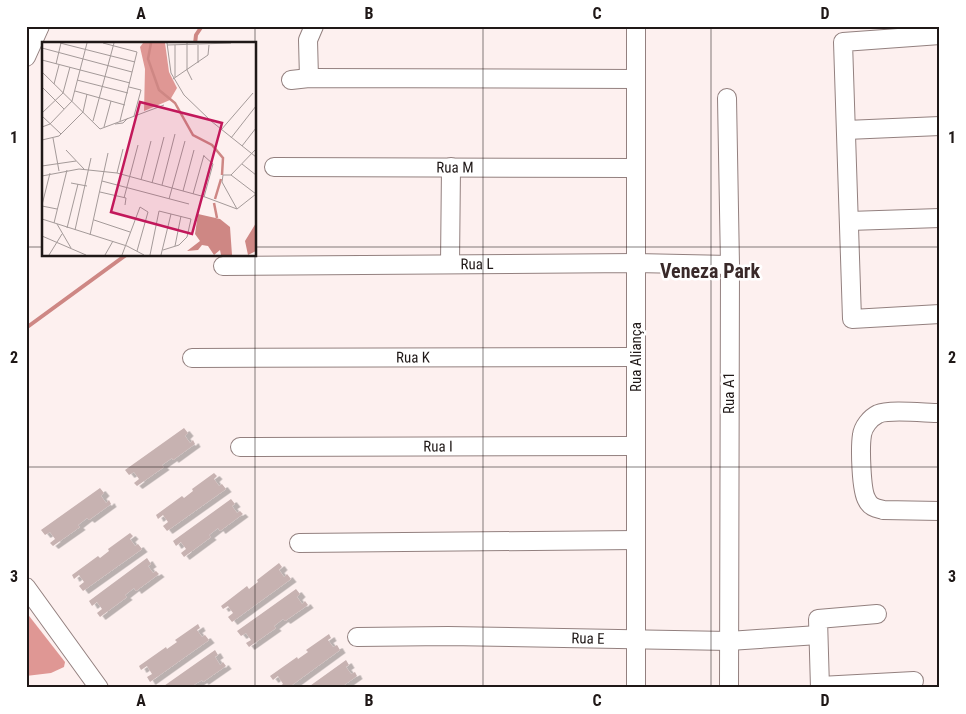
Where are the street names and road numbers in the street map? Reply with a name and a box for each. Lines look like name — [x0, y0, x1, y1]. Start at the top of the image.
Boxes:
street label: Rua M — [436, 158, 474, 177]
street label: Rua L — [460, 255, 494, 273]
street label: Rua Aliança — [627, 322, 645, 392]
street label: Rua K — [396, 348, 431, 367]
street label: Rua A1 — [720, 372, 738, 414]
street label: Rua I — [423, 437, 453, 456]
street label: Rua E — [571, 629, 605, 648]

